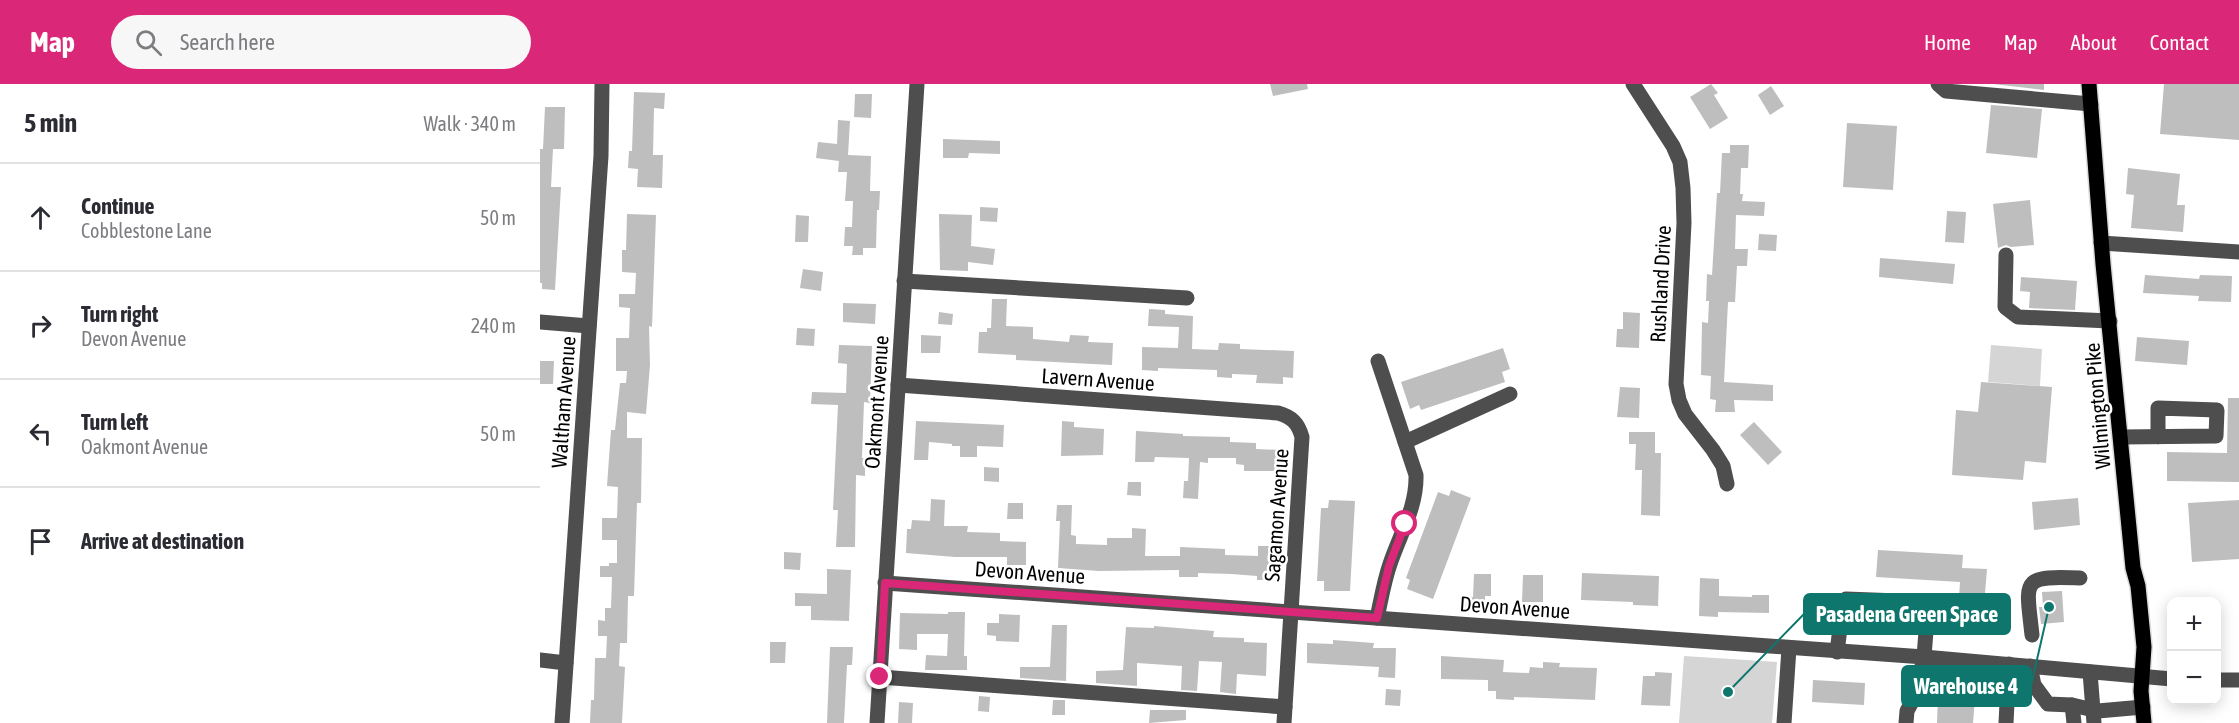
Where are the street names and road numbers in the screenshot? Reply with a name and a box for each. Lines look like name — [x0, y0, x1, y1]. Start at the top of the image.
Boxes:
street label: Rushland Drive — [1645, 225, 1675, 343]
street label: Waltham Avenue — [546, 335, 580, 469]
street label: Oakmont Avenue — [859, 335, 893, 469]
street label: Wilmington Pike — [2080, 342, 2114, 470]
street label: Lavern Avenue — [1041, 363, 1155, 395]
street label: Sagamon Avenue — [1259, 448, 1293, 582]
street label: Devon Avenue — [974, 556, 1086, 588]
street label: Devon Avenue — [1459, 591, 1571, 623]

